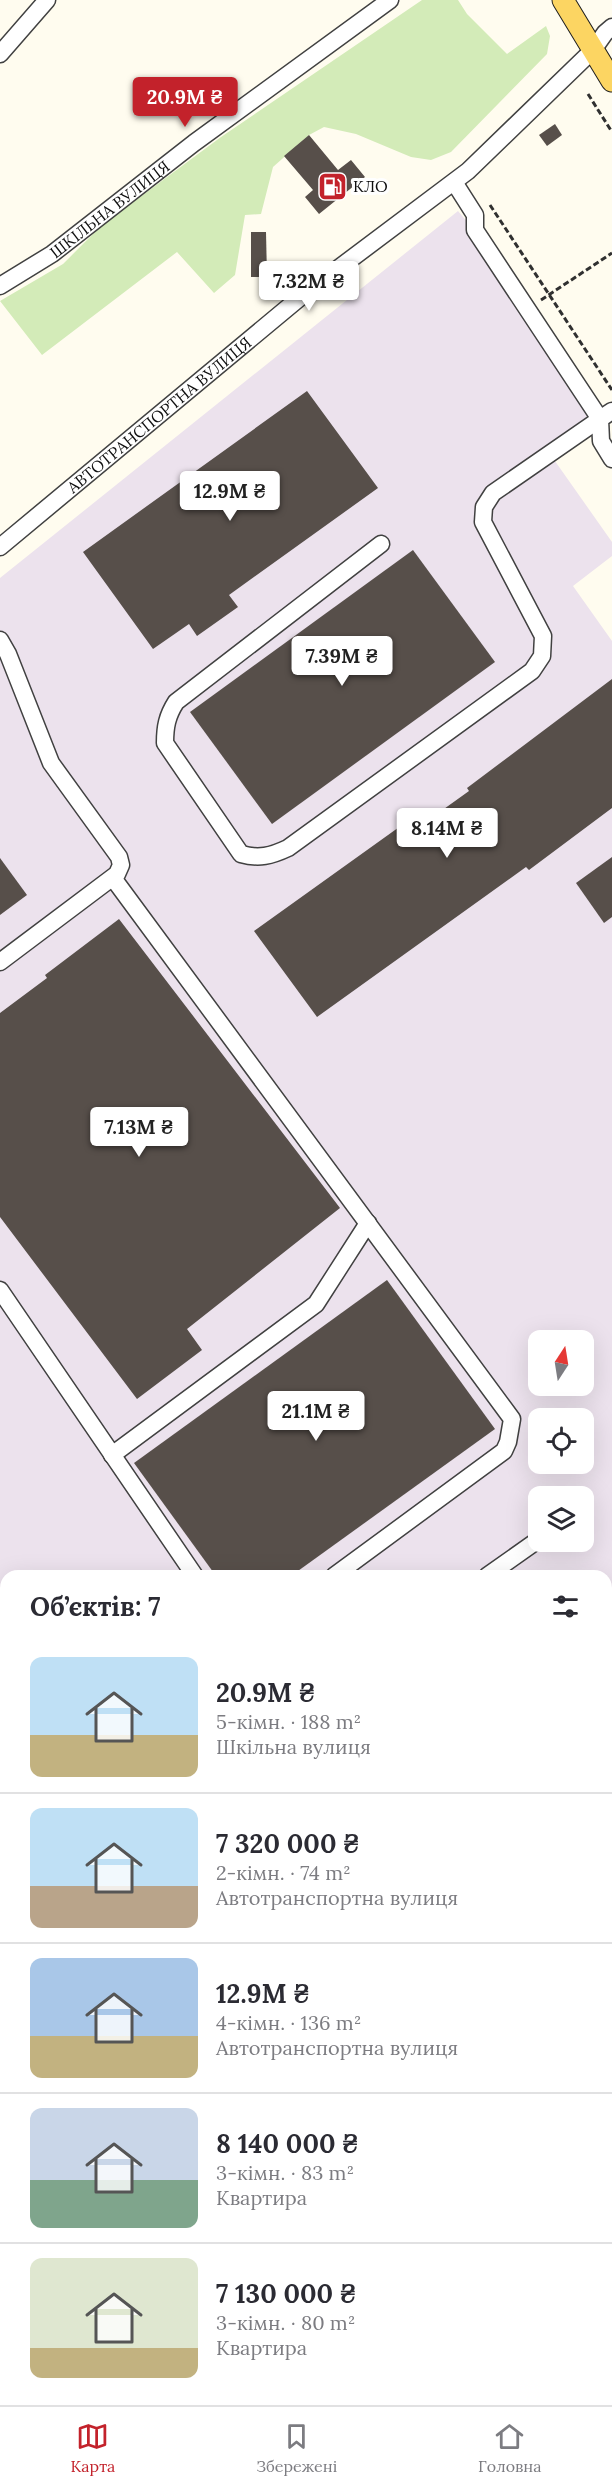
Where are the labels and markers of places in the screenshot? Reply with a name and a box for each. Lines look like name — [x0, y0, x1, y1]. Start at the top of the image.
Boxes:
pin: 20.9M ₴ — [130, 77, 240, 128]
fuel station icon: КЛО — [316, 170, 348, 202]
place label: КЛО — [353, 176, 388, 196]
pin: 7.32M ₴ — [254, 261, 364, 312]
pin: 12.9M ₴ — [175, 471, 285, 522]
pin: 7.39M ₴ — [287, 636, 397, 687]
pin: 8.14M ₴ — [392, 808, 502, 859]
pin: 7.13M ₴ — [84, 1107, 194, 1158]
pin: 21.1M ₴ — [261, 1391, 371, 1442]

